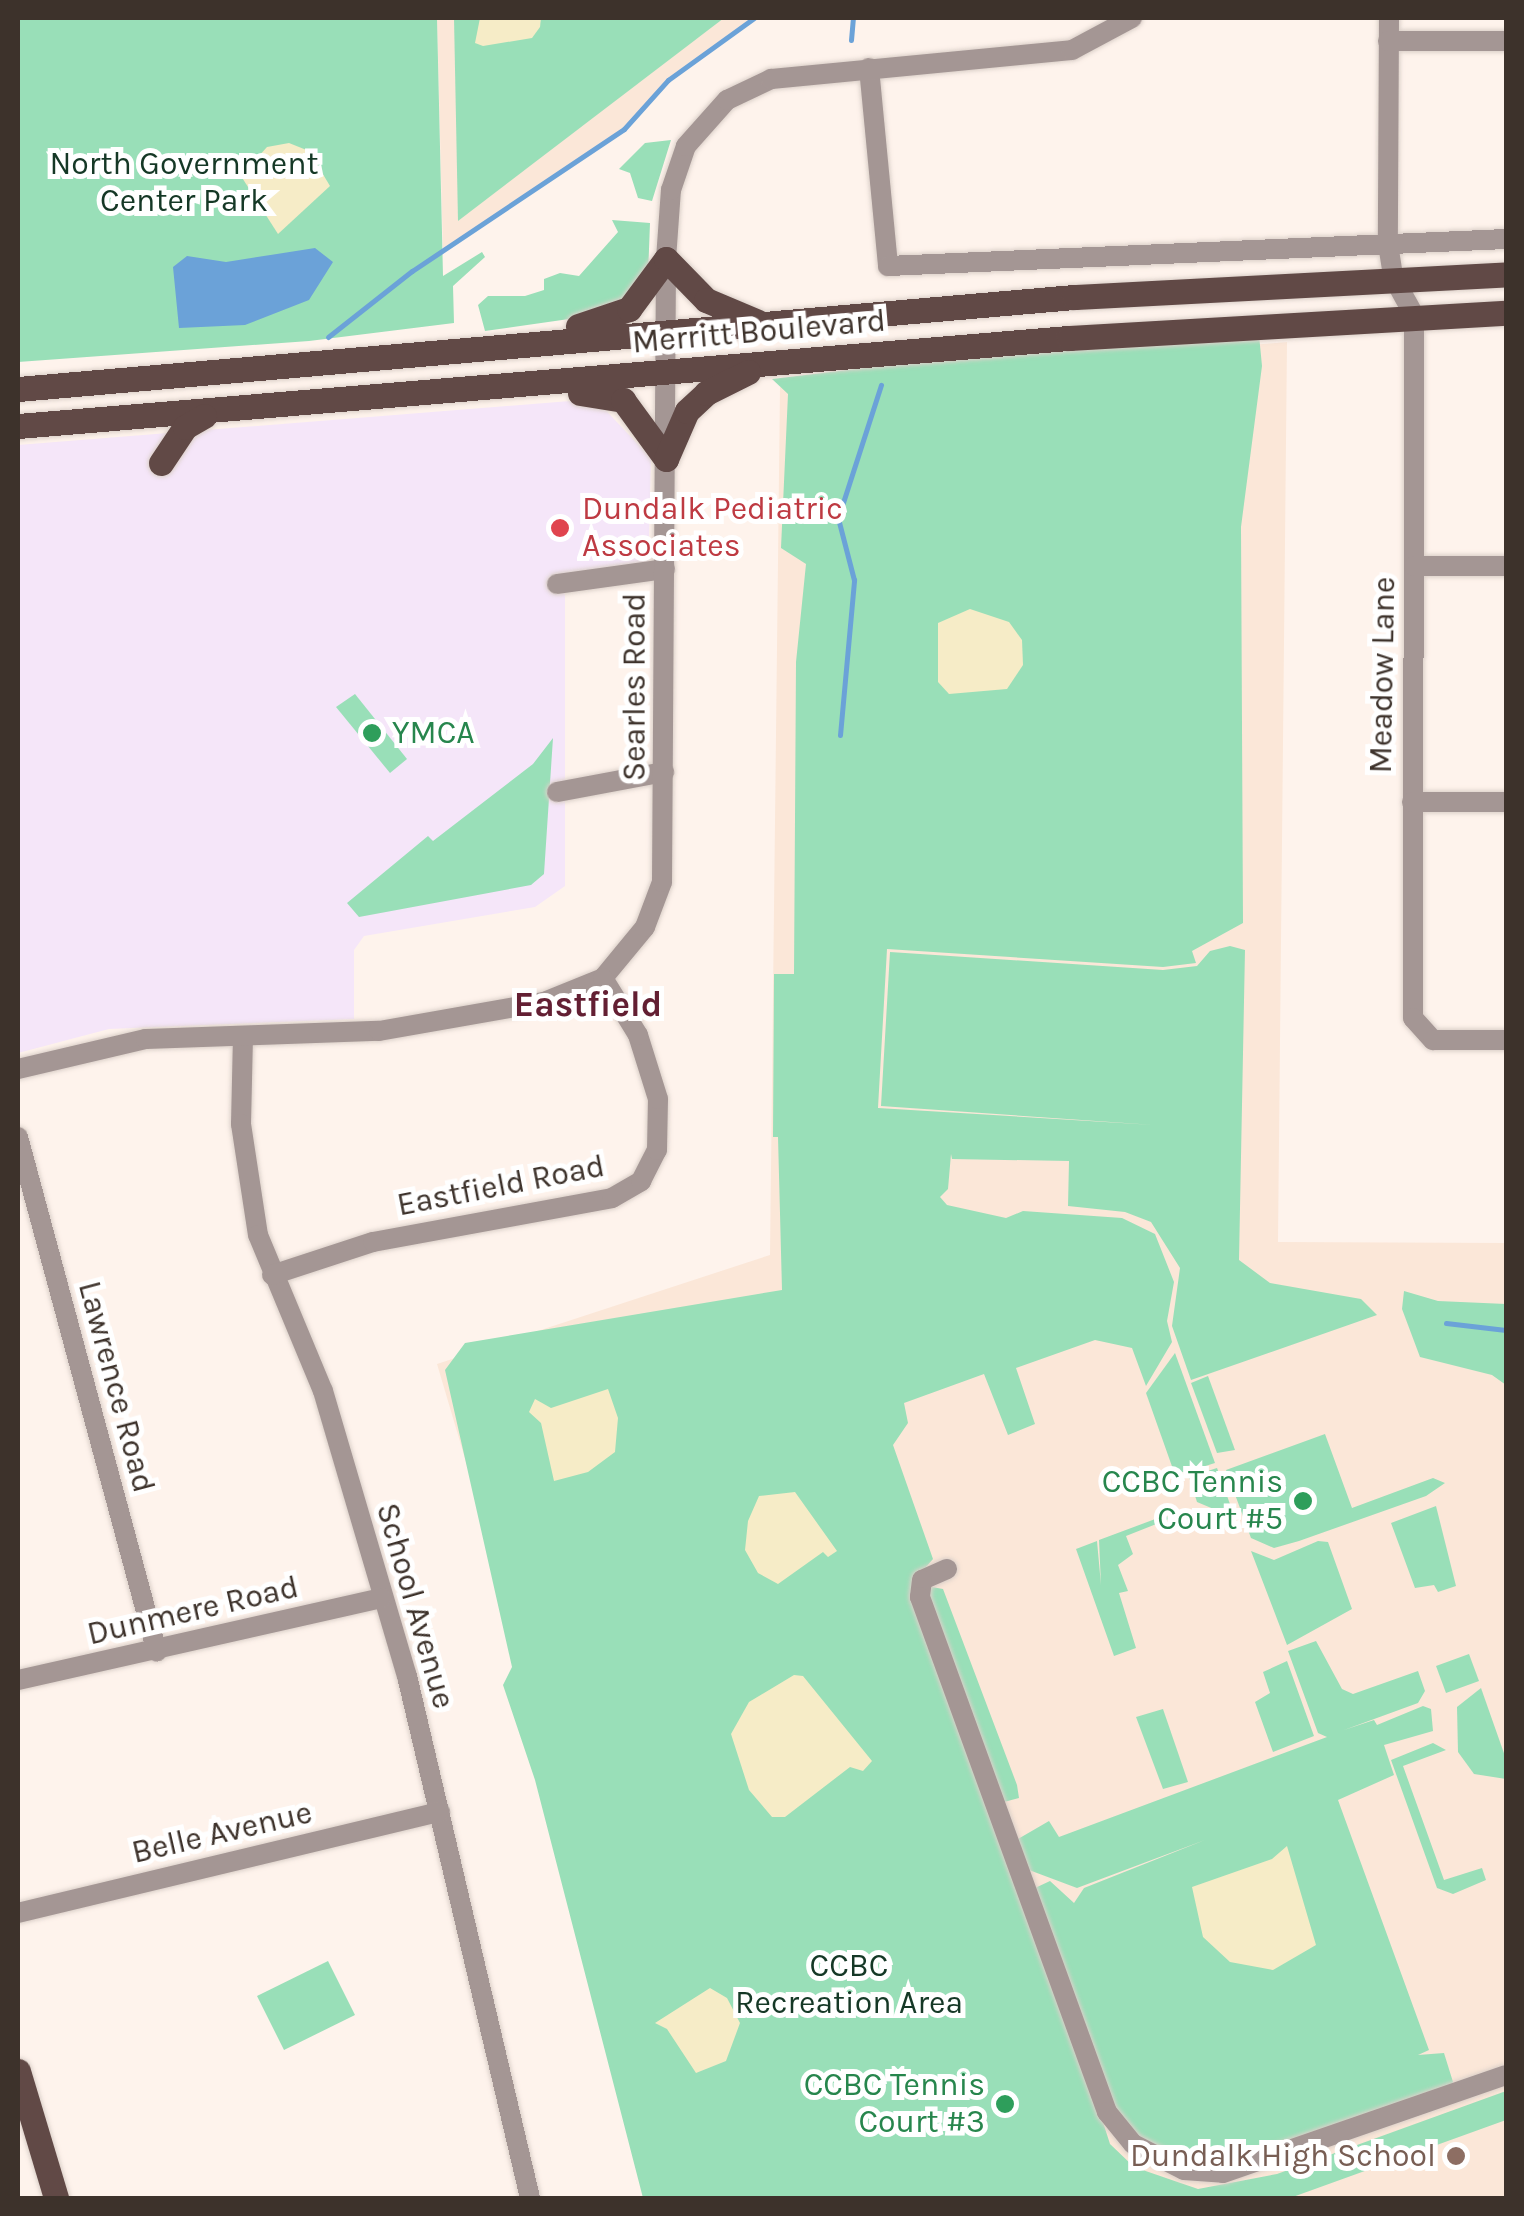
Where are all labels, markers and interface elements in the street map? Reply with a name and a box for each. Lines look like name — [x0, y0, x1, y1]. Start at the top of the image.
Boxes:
park label: North Government Center Park — [49, 146, 319, 221]
street label: Merritt Boulevard — [631, 302, 887, 362]
place label: Dundalk Pediatric Associates — [582, 491, 843, 566]
marker: Dundalk Pediatric Associates — [547, 515, 573, 541]
street label: Meadow Lane — [1362, 576, 1404, 774]
street label: Searles Road — [616, 593, 654, 781]
place label: YMCA — [392, 714, 475, 752]
marker: YMCA — [361, 722, 383, 744]
district label: Eastfield — [514, 984, 662, 1026]
street label: Eastfield Road — [394, 1147, 608, 1225]
street label: Lawrence Road — [69, 1277, 163, 1497]
place label: CCBC Tennis Court #5 — [1102, 1464, 1283, 1539]
marker: CCBC Tennis Court #5 — [1292, 1490, 1314, 1512]
street label: School Avenue — [367, 1499, 463, 1713]
street label: Dunmere Road — [84, 1568, 302, 1654]
street label: Belle Avenue — [128, 1794, 316, 1872]
park label: CCBC Recreation Area — [735, 1948, 963, 2023]
place label: CCBC Tennis Court #3 — [804, 2067, 985, 2142]
marker: CCBC Tennis Court #3 — [994, 2093, 1016, 2115]
place label: Dundalk High School — [1130, 2137, 1436, 2175]
marker: Dundalk High School — [1445, 2145, 1467, 2167]

